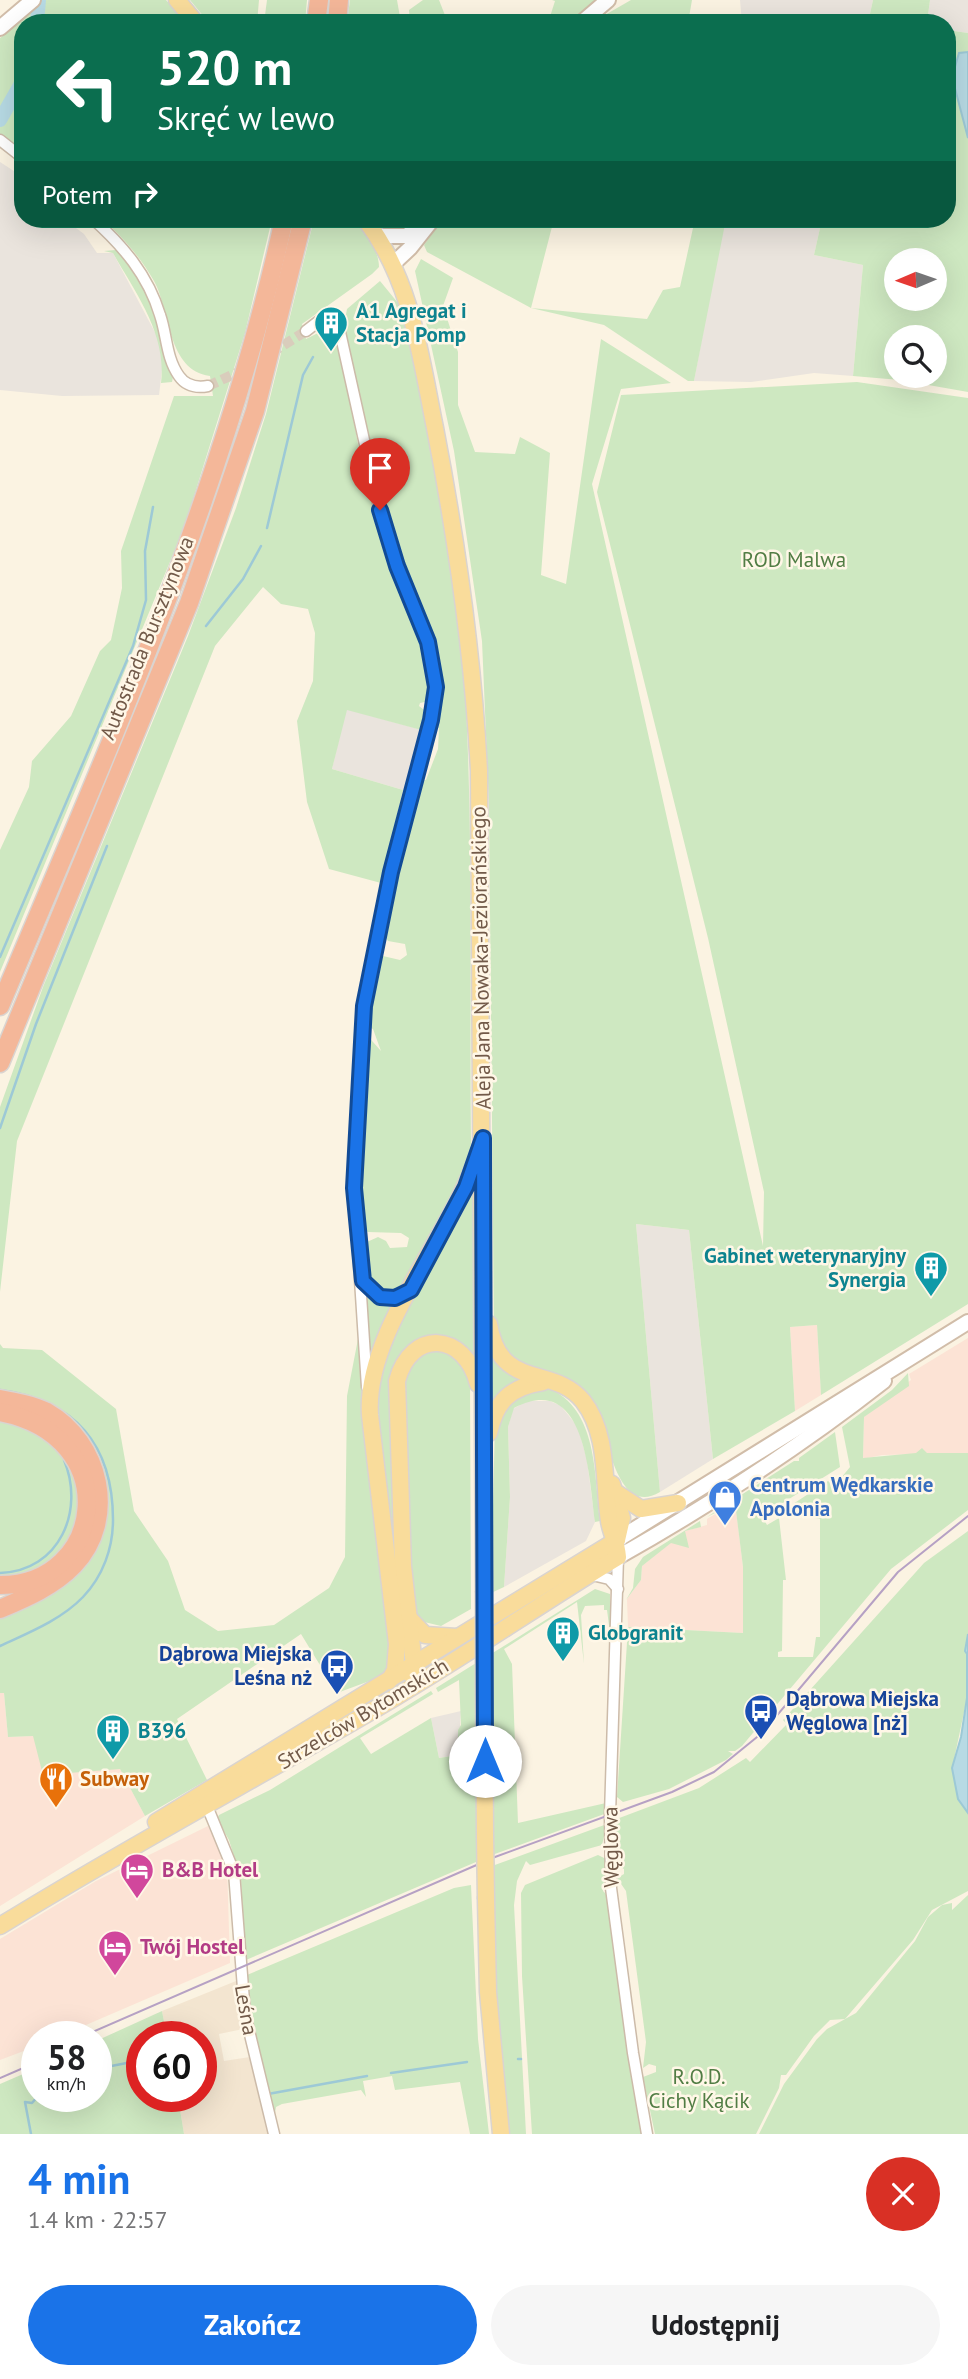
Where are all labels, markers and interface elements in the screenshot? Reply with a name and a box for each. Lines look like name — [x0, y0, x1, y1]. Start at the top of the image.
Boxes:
text: 520 m — [157, 35, 292, 99]
icon: left — [42, 42, 133, 133]
text: Skręć w lewo — [157, 97, 335, 139]
icon: right — [126, 175, 164, 213]
text: Potem — [42, 178, 112, 211]
north arrow — [884, 248, 947, 312]
map controls — [884, 248, 947, 388]
place label: A1 Agregat i Stacja Pomp — [356, 297, 467, 348]
building icon: A1 Agregat i Stacja Pomp — [312, 304, 350, 353]
button: search — [884, 325, 947, 388]
pin — [350, 438, 410, 510]
icon: arrive — [361, 449, 399, 487]
street label: Autostrada Bursztynowa — [93, 532, 200, 743]
park label: ROD Malwa — [742, 546, 846, 573]
street label: Aleja Jana Nowaka-Jeziorańskiego — [464, 806, 497, 1110]
place label: Gabinet weterynaryjny Synergia — [704, 1242, 907, 1293]
building icon: Gabinet weterynaryjny Synergia — [912, 1249, 950, 1298]
place label: Centrum Wędkarskie Apolonia — [750, 1471, 933, 1522]
shop icon: Centrum Wędkarskie Apolonia — [706, 1478, 744, 1527]
building icon: Globgranit — [544, 1614, 582, 1663]
place label: Globgranit — [588, 1619, 684, 1646]
place label: Dąbrowa Miejska Leśna nż — [159, 1640, 312, 1691]
bus stop icon: Dąbrowa Miejska Leśna nż — [318, 1647, 356, 1696]
street label: Strzelców Bytomskich — [272, 1652, 453, 1775]
place label: Dąbrowa Miejska Węglowa [nż] — [786, 1685, 939, 1736]
bus stop icon: Dąbrowa Miejska Węglowa [nż] — [742, 1692, 780, 1741]
building icon: B396 — [94, 1712, 132, 1761]
place label: B396 — [138, 1717, 186, 1744]
position arrow — [448, 1724, 522, 1798]
restaurant icon: Subway — [37, 1760, 75, 1809]
place label: Subway — [80, 1765, 150, 1792]
street label: Węglowa — [596, 1806, 625, 1888]
hotel icon: B&B Hotel — [118, 1851, 156, 1900]
place label: B&B Hotel — [162, 1856, 259, 1883]
hotel icon: Twój Hostel — [96, 1928, 134, 1977]
place label: Twój Hostel — [140, 1933, 245, 1960]
street label: Leśna — [229, 1982, 264, 2037]
speed limit sign: 60 — [126, 2021, 217, 2112]
text: 58 — [47, 2034, 86, 2080]
park label: R.O.D. Cichy Kącik — [648, 2063, 750, 2114]
text: km/h — [47, 2072, 86, 2095]
text: 4 min — [28, 2151, 130, 2206]
button: close — [866, 2157, 940, 2231]
text: 1.4 km · 22:57 — [28, 2205, 167, 2234]
button: Zakończ — [28, 2285, 477, 2365]
button: Udostępnij — [491, 2285, 940, 2365]

